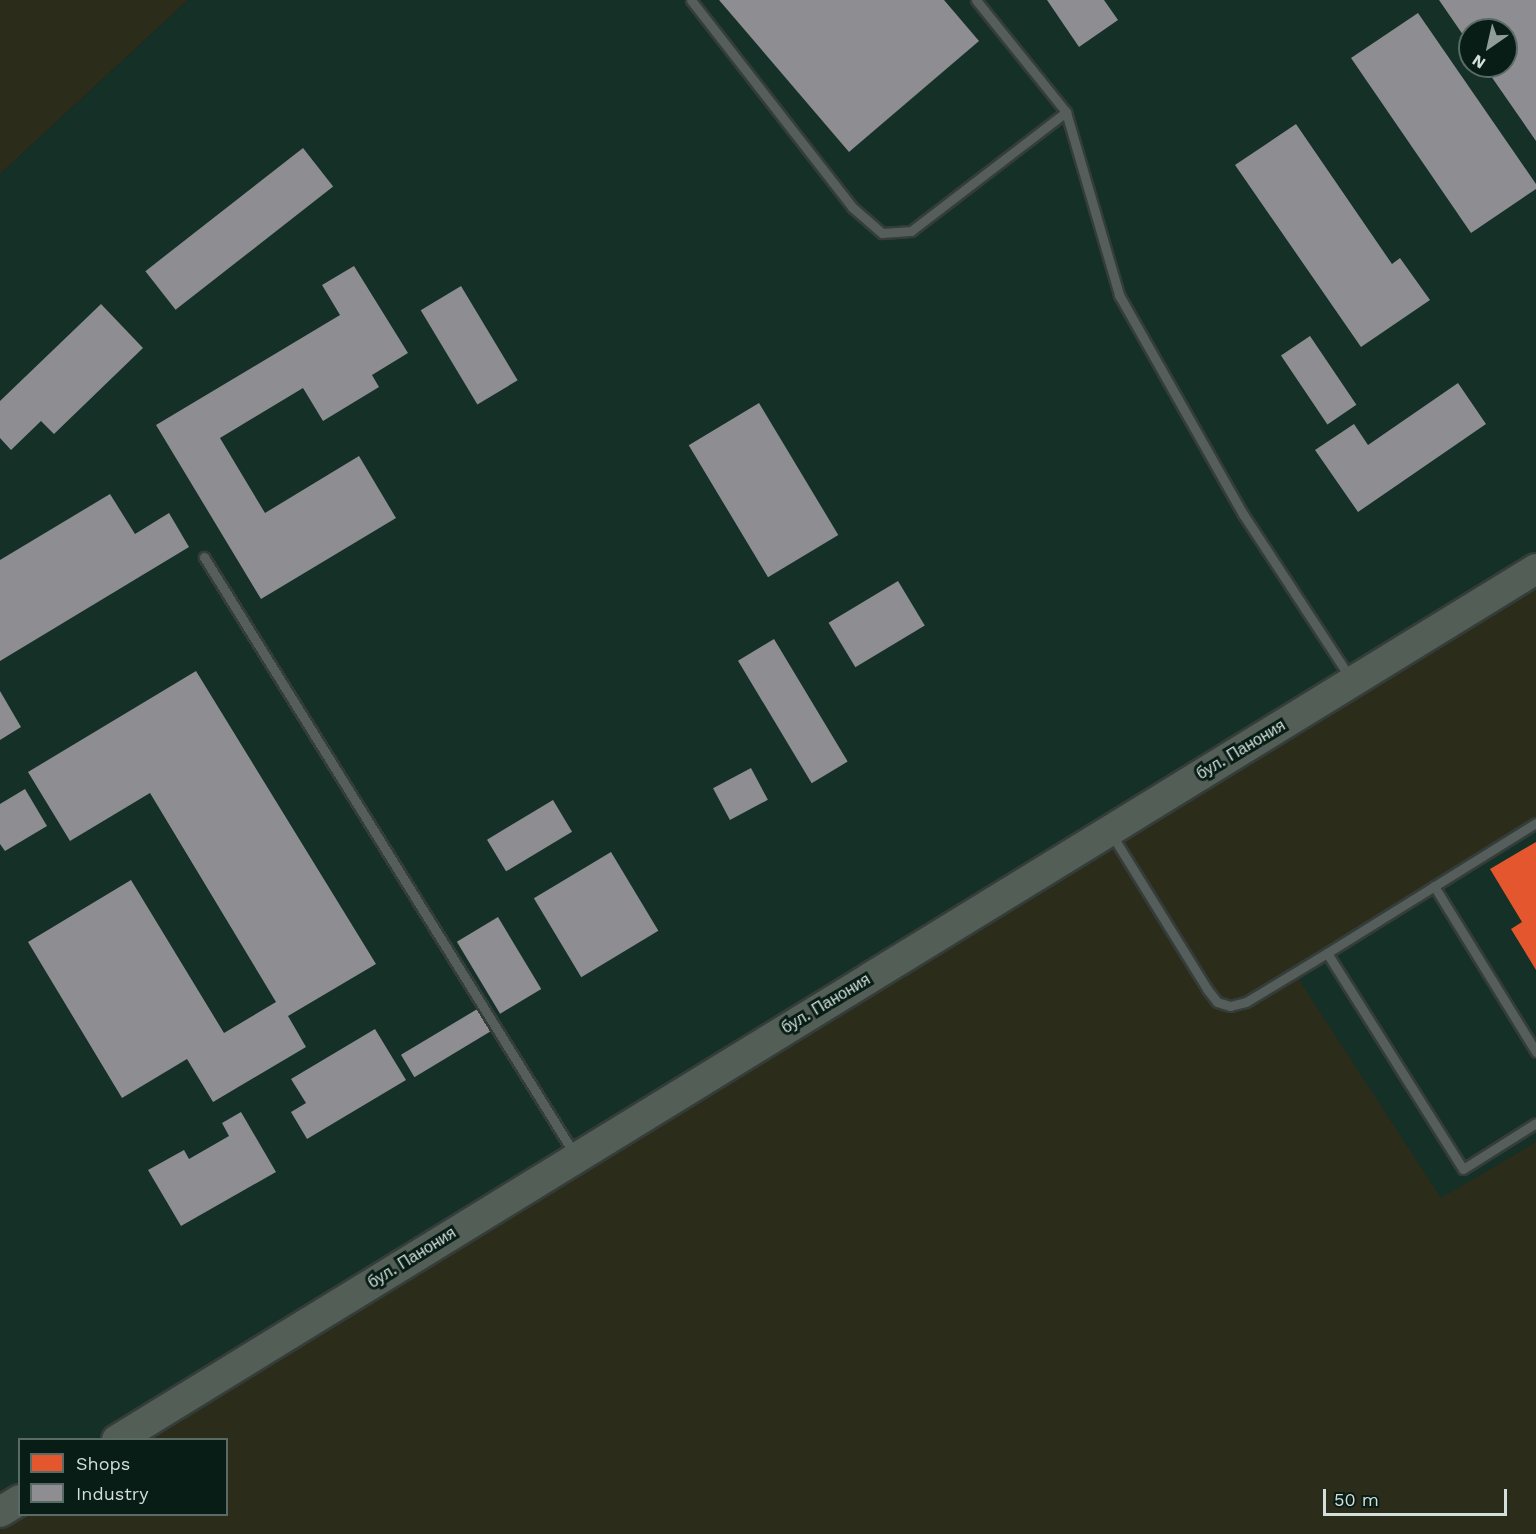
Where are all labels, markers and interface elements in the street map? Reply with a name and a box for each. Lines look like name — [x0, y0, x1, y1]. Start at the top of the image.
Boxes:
north arrow — [1458, 18, 1518, 78]
text: N — [1469, 50, 1489, 73]
street label: бул. Панония — [1193, 716, 1289, 784]
street label: бул. Панония — [778, 970, 874, 1038]
street label: бул. Панония — [364, 1223, 460, 1293]
legend — [18, 1438, 228, 1516]
text: Shops — [76, 1453, 130, 1474]
scale bar — [1326, 1477, 1510, 1515]
text: Industry — [76, 1483, 148, 1504]
text: 50 m — [1334, 1489, 1379, 1510]

